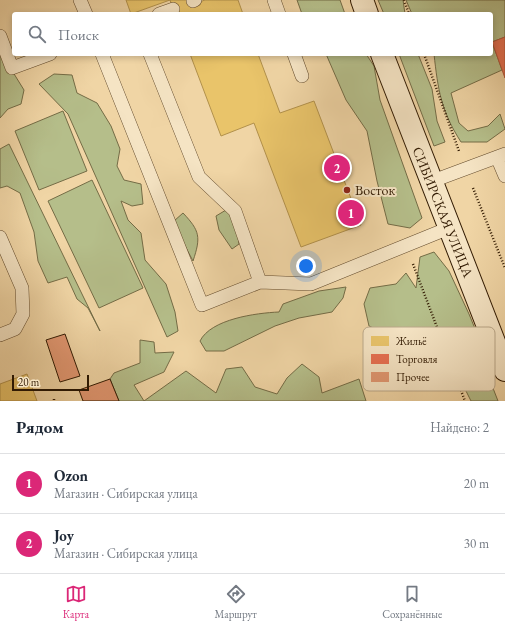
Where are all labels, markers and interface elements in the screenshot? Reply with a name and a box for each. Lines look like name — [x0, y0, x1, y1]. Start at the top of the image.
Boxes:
search box — [12, 12, 493, 56]
icon: search — [26, 23, 48, 45]
text: Поиск — [58, 25, 99, 44]
street label: СИБИРСКАЯ УЛИЦА — [409, 144, 478, 280]
pin: 2 — [324, 153, 350, 183]
place label: Восток — [355, 181, 396, 199]
marker: Восток — [342, 185, 352, 195]
pin: 1 — [338, 198, 364, 228]
your location — [296, 256, 316, 276]
legend — [363, 327, 495, 391]
text: Жильё — [395, 334, 427, 348]
text: Торговля — [396, 352, 437, 366]
text: Прочее — [396, 370, 430, 384]
scale bar — [12, 373, 89, 392]
text: 20 m — [18, 375, 39, 389]
text: Рядом — [16, 416, 64, 438]
text: Найдено: 2 — [430, 419, 489, 436]
text: Ozon — [54, 466, 88, 485]
text: 1 — [26, 475, 32, 492]
text: 20 m — [464, 475, 489, 492]
text: Магазин · Сибирская улица — [54, 485, 198, 502]
text: Joy — [54, 526, 74, 545]
text: 2 — [26, 535, 32, 552]
text: 30 m — [464, 535, 489, 552]
text: Магазин · Сибирская улица — [54, 545, 198, 562]
tab: Карта — [63, 583, 89, 621]
tab: Маршрут — [215, 583, 257, 621]
tab: Сохранённые — [382, 583, 442, 621]

